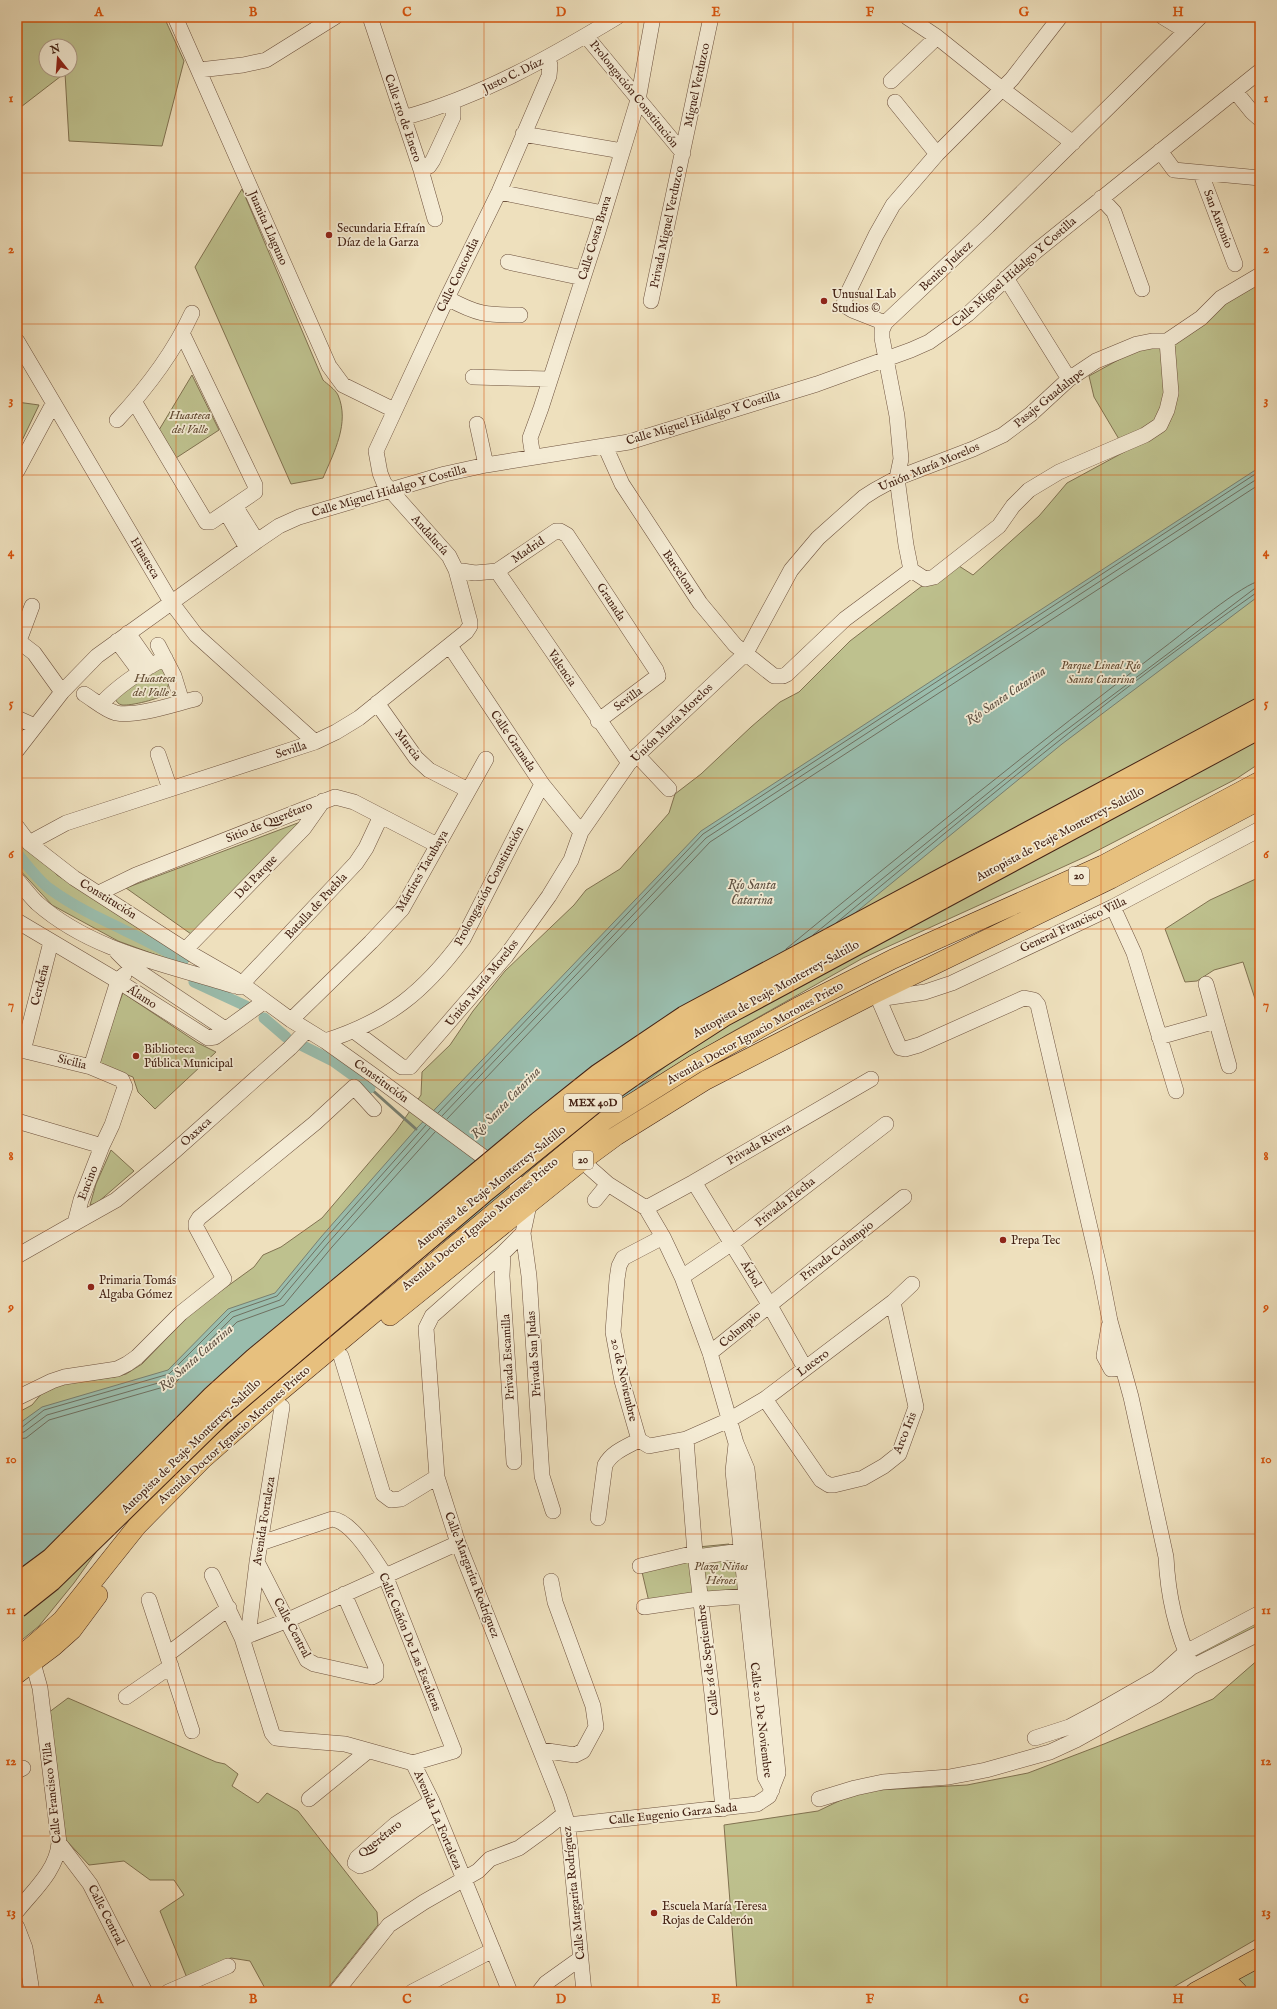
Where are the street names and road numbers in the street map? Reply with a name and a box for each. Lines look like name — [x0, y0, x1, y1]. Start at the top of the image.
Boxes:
street label: Prolongación Constitución — [586, 37, 682, 151]
street label: Miguel Verduzco — [681, 41, 713, 128]
street label: Justo C. Díaz — [478, 54, 547, 98]
street label: Calle 1ro de Enero — [381, 72, 425, 164]
street label: Privada Miguel Verduzco — [647, 164, 687, 290]
street label: Juanita Llaguno — [243, 187, 291, 269]
street label: San Antonio — [1200, 188, 1236, 251]
street label: Calle Costa Brava — [575, 193, 615, 282]
street label: Calle Miguel Hidalgo Y Costilla — [949, 213, 1080, 330]
street label: Calle Concordia — [434, 235, 483, 315]
street label: Benito Juárez — [916, 237, 977, 295]
street label: Pasaje Guadalupe — [1011, 365, 1088, 432]
street label: Calle Miguel Hidalgo Y Costilla — [624, 387, 783, 449]
street label: Unión María Morelos — [876, 439, 982, 495]
street label: Calle Miguel Hidalgo Y Costilla — [310, 462, 469, 520]
street label: Andalucía — [407, 511, 453, 559]
street label: Madrid — [509, 533, 548, 567]
street label: Huasteca — [127, 535, 164, 582]
street label: Barcelona — [659, 547, 699, 597]
street label: Granada — [593, 580, 629, 625]
street label: Valencia — [544, 646, 580, 690]
street label: Unión María Morelos — [628, 680, 716, 766]
street label: Sevilla — [611, 683, 646, 714]
street label: Calle Granada — [487, 707, 539, 775]
street label: Murcia — [391, 726, 425, 764]
street label: Sevilla — [273, 738, 309, 762]
street label: Autopista de Peaje Monterrey-Saltillo — [973, 783, 1147, 886]
street label: Sitio de Querétaro — [224, 798, 315, 846]
street label: Prolongación Constitución — [451, 823, 527, 949]
street label: Mártires Tacubaya — [393, 827, 452, 915]
street label: Del Parque — [231, 852, 282, 903]
road number: 20 — [1069, 867, 1089, 885]
street label: Batalla de Puebla — [282, 869, 351, 942]
street label: Constitución — [77, 876, 140, 923]
street label: General Francisco Villa — [1017, 893, 1129, 956]
street label: Unión María Morelos — [442, 936, 522, 1030]
street label: Autopista de Peaje Monterrey-Saltillo — [689, 937, 863, 1042]
street label: Cerdeña — [27, 962, 53, 1007]
street label: Avenida Doctor Ignacio Morones Prieto — [663, 978, 846, 1088]
street label: Álamo — [124, 981, 161, 1012]
street label: Sicilia — [56, 1051, 89, 1073]
street label: Constitución — [351, 1056, 412, 1106]
road number: MEX 40D — [564, 1094, 622, 1112]
street label: Oaxaca — [177, 1114, 215, 1150]
street label: Privada Rivera — [724, 1119, 795, 1168]
street label: Autopista de Peaje Monterrey-Saltillo — [412, 1122, 570, 1253]
road number: 20 — [573, 1151, 593, 1169]
street label: Avenida Doctor Ignacio Morones Prieto — [398, 1154, 562, 1295]
street label: Encino — [75, 1163, 102, 1202]
street label: Privada Flecha — [752, 1173, 819, 1230]
street label: Privada Columpio — [797, 1217, 878, 1285]
street label: Árbol — [737, 1256, 766, 1291]
street label: Columpio — [716, 1307, 765, 1352]
street label: Privada San Judas — [524, 1310, 545, 1397]
street label: Privada Escamilla — [498, 1313, 518, 1400]
street label: 20 de Noviembre — [607, 1337, 641, 1423]
street label: Lucero — [794, 1346, 832, 1380]
street label: Avenida Doctor Ignacio Morones Prieto — [154, 1362, 314, 1508]
street label: Autopista de Peaje Monterrey-Saltillo — [117, 1375, 265, 1518]
street label: Arco Iris — [889, 1410, 920, 1457]
street label: Avenida Fortaleza — [249, 1475, 279, 1567]
street label: Calle Margarita Rodríguez — [441, 1510, 503, 1641]
street label: Calle Cañón De Las Escaleras — [375, 1571, 445, 1713]
street label: Calle Central — [270, 1595, 314, 1661]
street label: Calle 16 de Septiembre — [694, 1603, 723, 1716]
street label: Calle 20 De Noviembre — [746, 1661, 776, 1779]
street label: Calle Francisco Villa — [39, 1741, 65, 1844]
street label: Avenida La Fortaleza — [410, 1767, 466, 1872]
street label: Calle Eugenio Garza Sada — [608, 1800, 739, 1828]
street label: Querétaro — [355, 1817, 405, 1861]
street label: Calle Margarita Rodríguez — [560, 1825, 588, 1960]
street label: Calle Central — [84, 1882, 128, 1948]

